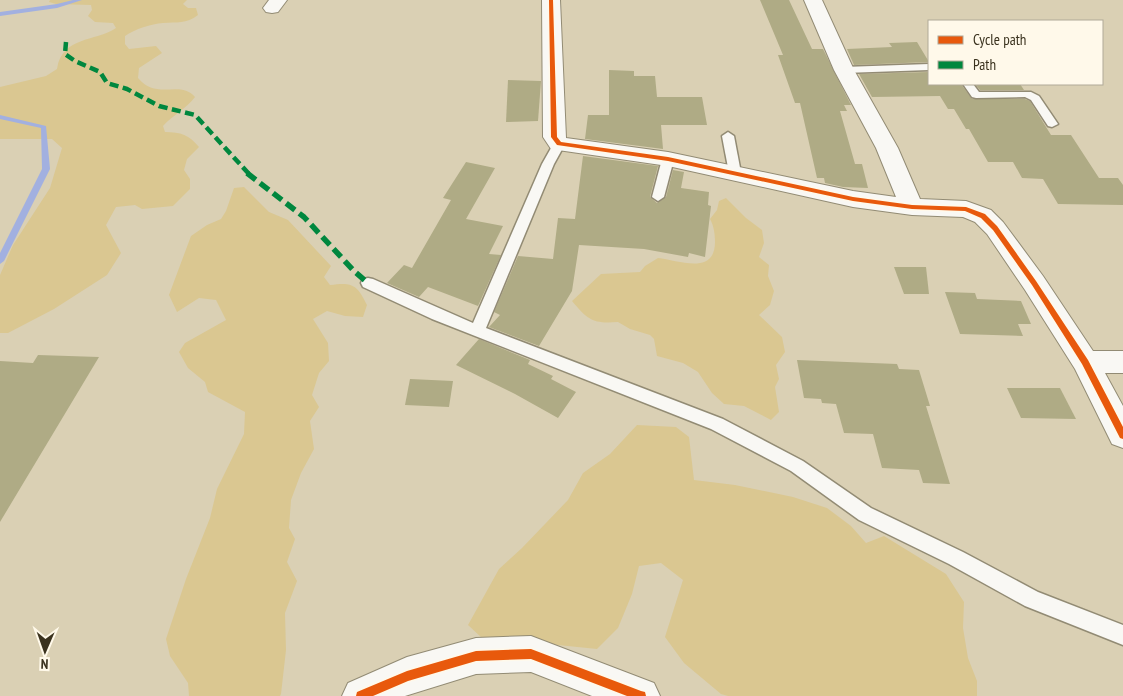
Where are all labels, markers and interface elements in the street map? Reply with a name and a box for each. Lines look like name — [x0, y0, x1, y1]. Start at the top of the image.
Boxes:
legend — [928, 20, 1103, 85]
text: Cycle path — [973, 30, 1026, 49]
text: Path — [973, 55, 996, 74]
north arrow — [20, 626, 70, 676]
text: N — [40, 655, 49, 673]

